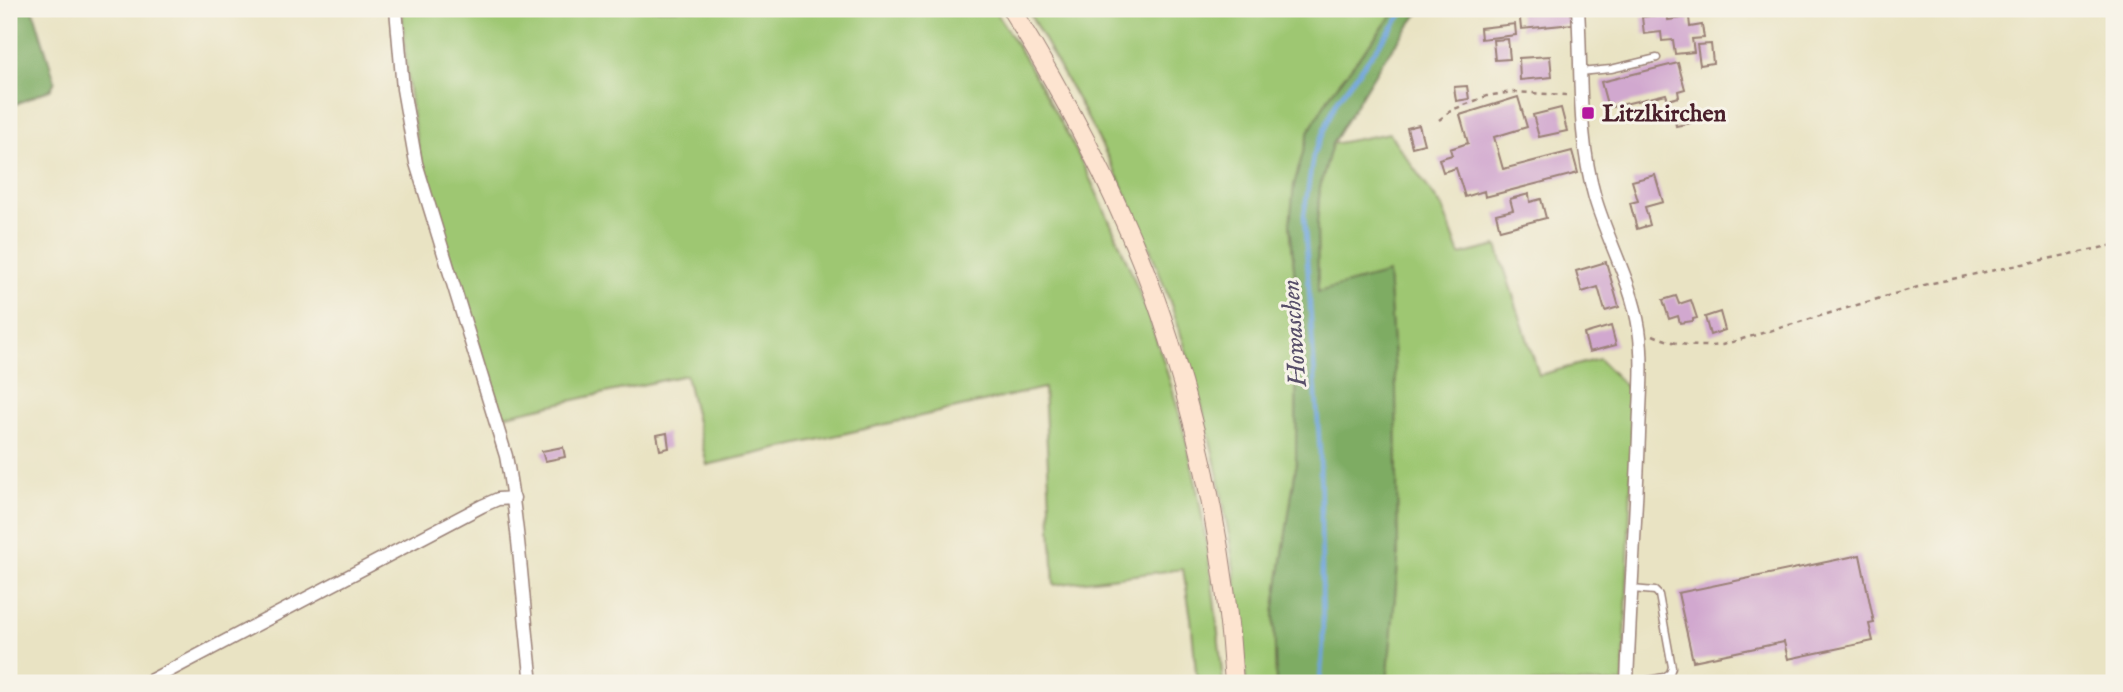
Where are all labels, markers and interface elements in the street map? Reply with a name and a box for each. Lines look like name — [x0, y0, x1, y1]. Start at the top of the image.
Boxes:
place label: Litzlkirchen — [1602, 99, 1726, 130]
marker: Litzlkirchen — [1580, 105, 1596, 121]
water label: Howaschen — [1274, 278, 1315, 389]

